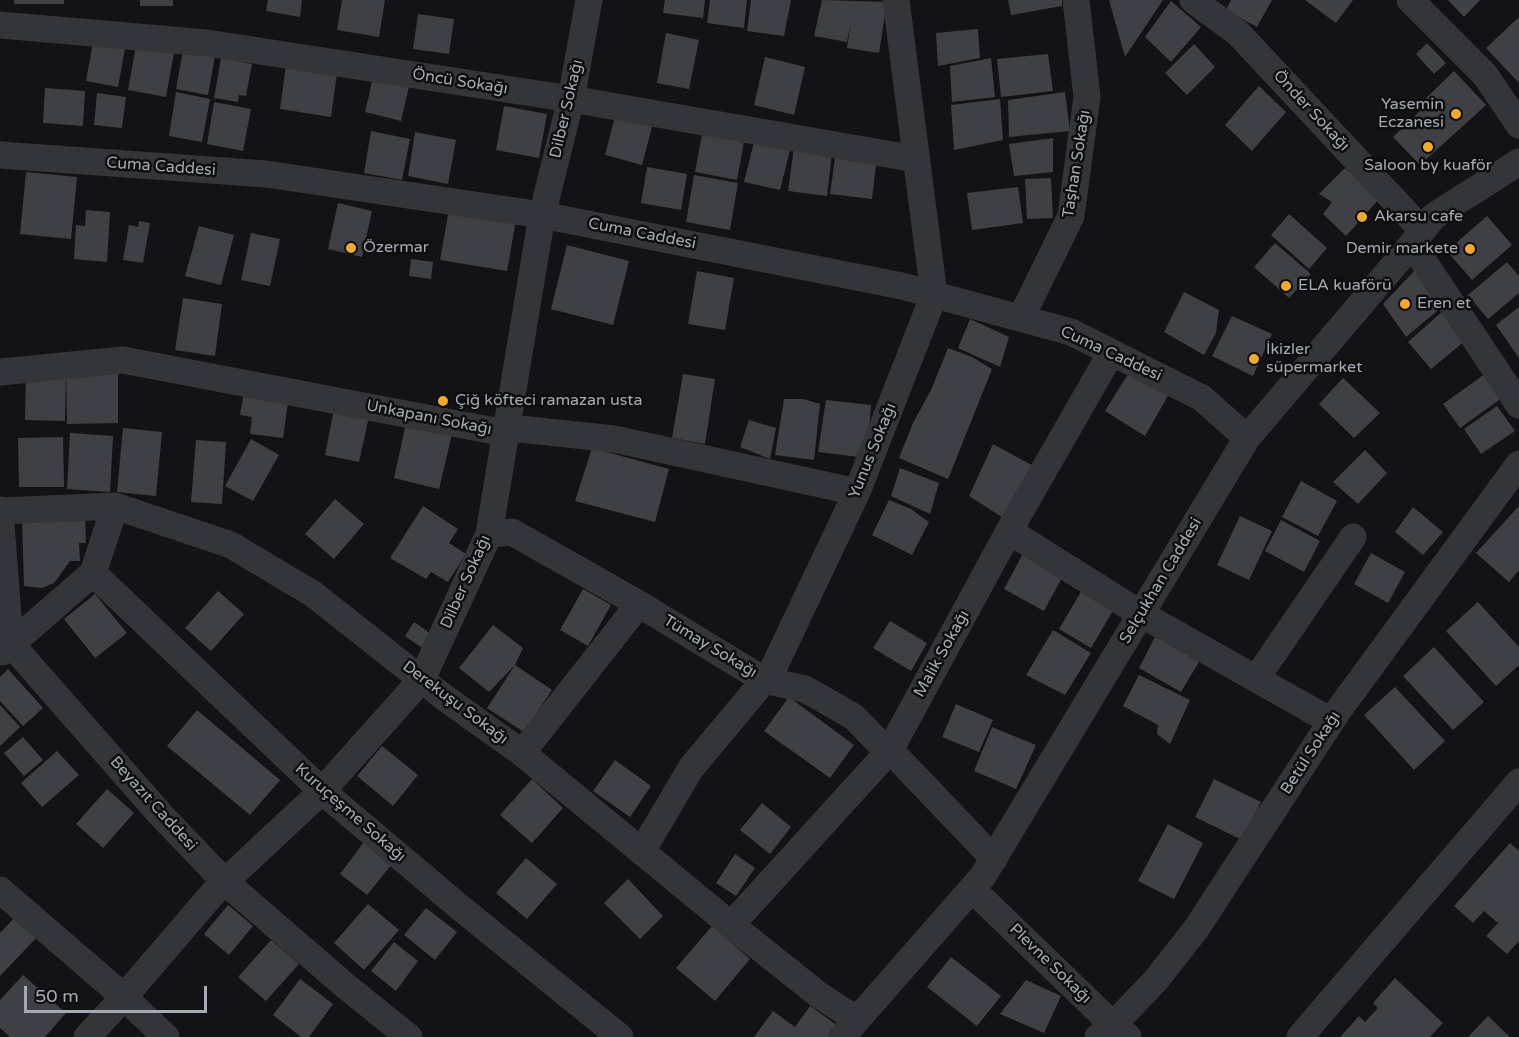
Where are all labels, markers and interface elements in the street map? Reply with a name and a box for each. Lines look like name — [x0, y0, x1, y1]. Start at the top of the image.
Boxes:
street label: Dilber Sokağı — [546, 58, 588, 160]
street label: Öncü Sokağı — [411, 65, 509, 99]
street label: Önder Sokağı — [1269, 67, 1353, 155]
place label: Yasemin Eczanesi — [1378, 95, 1444, 133]
marker: Yasemin Eczanesi — [1449, 107, 1463, 121]
street label: Taşhan Sokağı — [1059, 109, 1095, 219]
marker: Saloon by kuaför — [1421, 140, 1435, 154]
street label: Cuma Caddesi — [106, 154, 216, 180]
place label: Saloon by kuaför — [1364, 156, 1492, 176]
place label: Akarsu cafe — [1374, 207, 1463, 227]
marker: Akarsu cafe — [1355, 210, 1369, 224]
street label: Cuma Caddesi — [586, 214, 698, 254]
place label: Özermar — [363, 238, 429, 258]
place label: Demir markete — [1346, 239, 1458, 259]
marker: Özermar — [344, 241, 358, 255]
marker: Demir markete — [1463, 242, 1477, 256]
place label: ELA kuaförü — [1298, 276, 1392, 296]
marker: ELA kuaförü — [1279, 279, 1293, 293]
place label: Eren et — [1417, 294, 1471, 314]
marker: Eren et — [1398, 297, 1412, 311]
street label: Cuma Caddesi — [1057, 322, 1165, 386]
place label: İkizler süpermarket — [1266, 340, 1362, 378]
marker: İkizler süpermarket — [1247, 352, 1261, 366]
place label: Çiğ köfteci ramazan usta — [455, 391, 642, 411]
marker: Çiğ köfteci ramazan usta — [436, 394, 450, 408]
street label: Unkapanı Sokağı — [365, 396, 493, 440]
street label: Yunus Sokağı — [845, 400, 901, 502]
street label: Selçukhan Caddesi — [1116, 515, 1206, 647]
street label: Dilber Sokağı — [437, 532, 495, 632]
street label: Malik Sokağı — [910, 607, 974, 701]
street label: Tümay Sokağı — [660, 611, 760, 683]
street label: Derekuşu Sokağı — [399, 657, 511, 749]
street label: Betül Sokağı — [1277, 708, 1345, 798]
street label: Beyazıt Caddesi — [105, 753, 201, 855]
street label: Kuruçeşme Sokağı — [291, 760, 409, 866]
street label: Plevne Sokağı — [1005, 920, 1095, 1008]
scale bar — [27, 974, 210, 1012]
text: 50 m — [35, 985, 79, 1007]

